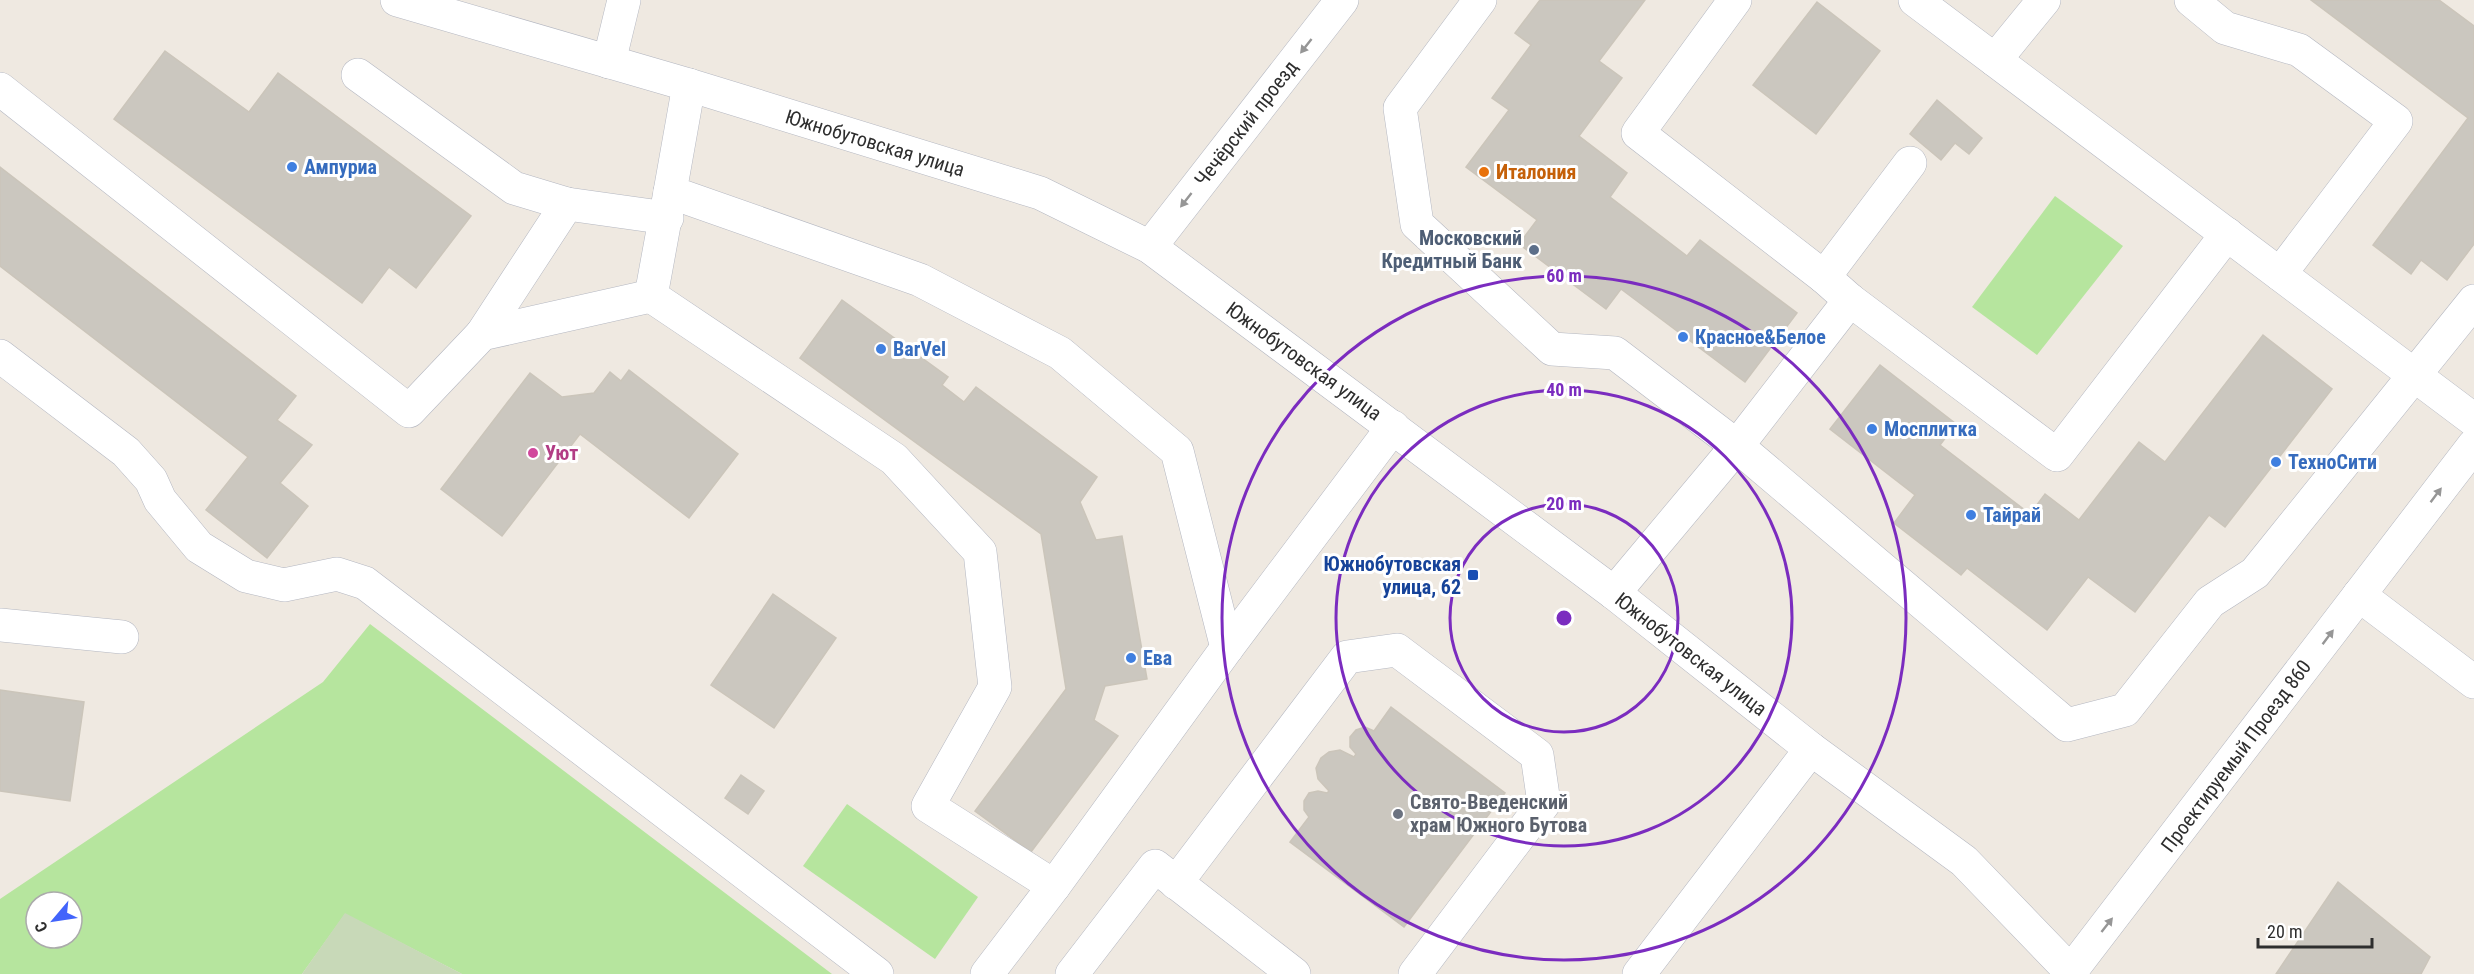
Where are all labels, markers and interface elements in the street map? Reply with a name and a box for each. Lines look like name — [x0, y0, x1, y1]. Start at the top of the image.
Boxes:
one-way arrow — [1299, 38, 1312, 54]
street label: Чечёрский проезд — [1189, 55, 1303, 191]
street label: Южнобутовская улица — [783, 104, 967, 182]
place label: Ампуриа — [304, 155, 377, 179]
marker: Ампуриа — [285, 160, 299, 174]
place label: Италония — [1496, 160, 1576, 184]
marker: Италония — [1477, 165, 1491, 179]
one-way arrow — [1180, 192, 1193, 208]
place label: Московский Кредитный Банк — [1381, 226, 1522, 273]
marker: Московский Кредитный Банк — [1527, 243, 1541, 257]
text: 60 m — [1546, 265, 1582, 286]
street label: Южнобутовская улица — [1222, 297, 1386, 425]
place label: Красное&Белое — [1695, 325, 1826, 349]
marker: Красное&Белое — [1676, 330, 1690, 344]
place label: BarVel — [893, 337, 946, 361]
marker: BarVel — [874, 342, 888, 356]
text: 40 m — [1546, 379, 1582, 400]
place label: Мосплитка — [1884, 417, 1977, 441]
marker: Мосплитка — [1865, 422, 1879, 436]
place label: Уют — [545, 441, 578, 465]
marker: Уют — [526, 446, 540, 460]
place label: ТехноСити — [2288, 450, 2377, 474]
marker: ТехноСити — [2269, 455, 2283, 469]
one-way arrow — [2430, 488, 2442, 503]
text: 20 m — [1546, 493, 1582, 514]
place label: Тайрай — [1983, 503, 2041, 527]
marker: Тайрай — [1964, 508, 1978, 522]
place label: Южнобутовская улица, 62 — [1324, 552, 1461, 599]
marker: Южнобутовская улица, 62 — [1466, 568, 1480, 582]
street label: Южнобутовская улица — [1610, 587, 1772, 721]
centre of rings — [1554, 608, 1574, 628]
one-way arrow — [2321, 629, 2333, 644]
place label: Ева — [1143, 646, 1172, 670]
marker: Ева — [1124, 651, 1138, 665]
street label: Проектируемый Проезд 860 — [2156, 655, 2316, 857]
place label: Свято-Введенский храм Южного Бутова — [1410, 790, 1587, 837]
marker: Свято-Введенский храм Южного Бутова — [1391, 807, 1405, 821]
north arrow — [24, 890, 84, 950]
scale bar — [2258, 911, 2372, 949]
one-way arrow — [2101, 917, 2113, 933]
text: С — [31, 918, 52, 936]
text: 20 m — [2267, 921, 2302, 942]

